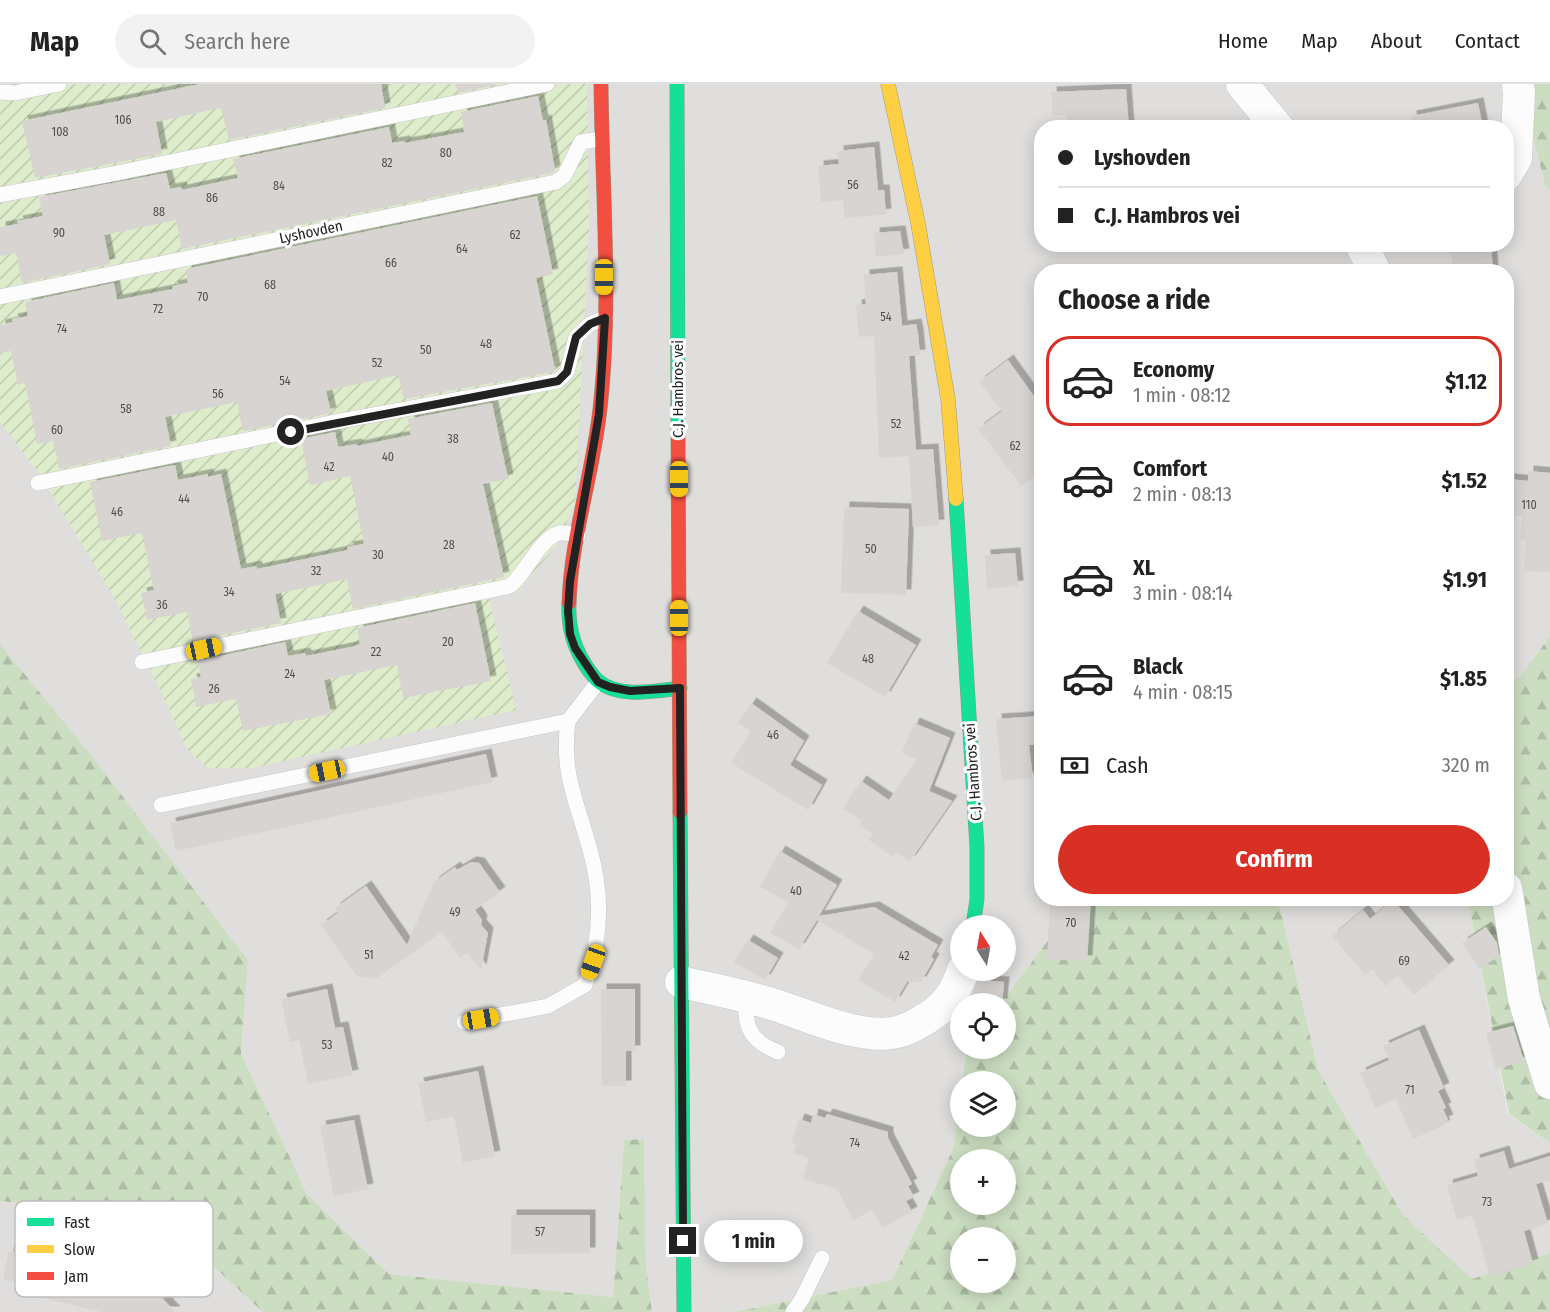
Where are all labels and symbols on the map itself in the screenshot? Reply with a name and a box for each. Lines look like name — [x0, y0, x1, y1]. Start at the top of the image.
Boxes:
house number: 106 — [115, 113, 131, 127]
house number: 108 — [52, 125, 68, 139]
house number: 80 — [440, 146, 452, 160]
house number: 82 — [381, 156, 393, 170]
house number: 56 — [847, 178, 859, 192]
house number: 84 — [273, 179, 285, 193]
house number: 86 — [206, 191, 218, 205]
house number: 88 — [153, 205, 165, 219]
street label: Lyshovden — [278, 217, 344, 247]
house number: 90 — [53, 226, 65, 240]
house number: 62 — [509, 228, 521, 242]
house number: 64 — [456, 242, 468, 256]
house number: 66 — [385, 256, 397, 270]
car — [595, 259, 613, 295]
house number: 68 — [264, 278, 276, 292]
house number: 70 — [198, 290, 208, 304]
house number: 72 — [153, 302, 163, 316]
house number: 54 — [880, 310, 892, 324]
house number: 74 — [57, 322, 67, 336]
house number: 48 — [480, 337, 492, 351]
street label: C.J. Hambros vei — [669, 340, 687, 438]
house number: 50 — [420, 343, 432, 357]
house number: 52 — [372, 356, 382, 370]
house number: 54 — [279, 374, 291, 388]
house number: 56 — [212, 387, 224, 401]
house number: 58 — [120, 402, 132, 416]
house number: 52 — [891, 417, 901, 431]
route start — [277, 418, 304, 445]
house number: 60 — [51, 423, 63, 437]
house number: 38 — [447, 432, 459, 446]
house number: 62 — [1009, 439, 1021, 453]
house number: 40 — [382, 450, 394, 464]
house number: 42 — [324, 460, 334, 474]
car — [670, 461, 688, 497]
house number: 44 — [178, 492, 190, 506]
house number: 110 — [1521, 498, 1537, 512]
house number: 46 — [111, 505, 123, 519]
house number: 28 — [443, 538, 455, 552]
house number: 50 — [865, 542, 877, 556]
house number: 30 — [372, 548, 384, 562]
house number: 32 — [311, 564, 321, 578]
house number: 34 — [223, 585, 235, 599]
house number: 36 — [156, 598, 168, 612]
car — [670, 600, 688, 636]
house number: 20 — [442, 635, 454, 649]
car — [185, 636, 223, 662]
house number: 22 — [371, 645, 381, 659]
house number: 48 — [862, 652, 874, 666]
house number: 24 — [285, 667, 296, 681]
house number: 26 — [208, 682, 220, 696]
street label: C.J. Hambros vei — [961, 722, 985, 822]
house number: 46 — [767, 728, 779, 742]
car — [308, 758, 346, 784]
house number: 40 — [790, 884, 802, 898]
house number: 49 — [449, 905, 461, 919]
north arrow — [950, 915, 1016, 981]
house number: 70 — [1066, 916, 1076, 930]
car — [578, 942, 608, 982]
house number: 51 — [364, 948, 374, 962]
house number: 42 — [899, 949, 909, 963]
house number: 69 — [1398, 954, 1410, 968]
car — [462, 1007, 500, 1031]
house number: 53 — [322, 1038, 332, 1052]
house number: 71 — [1405, 1083, 1415, 1097]
house number: 74 — [850, 1136, 860, 1150]
house number: 73 — [1482, 1195, 1492, 1209]
legend — [15, 1201, 213, 1297]
text: Fast — [64, 1213, 91, 1232]
callout: 1 min — [704, 1220, 803, 1262]
house number: 57 — [535, 1225, 545, 1239]
route end — [669, 1227, 696, 1254]
text: Slow — [64, 1240, 95, 1259]
text: Jam — [64, 1267, 89, 1286]

